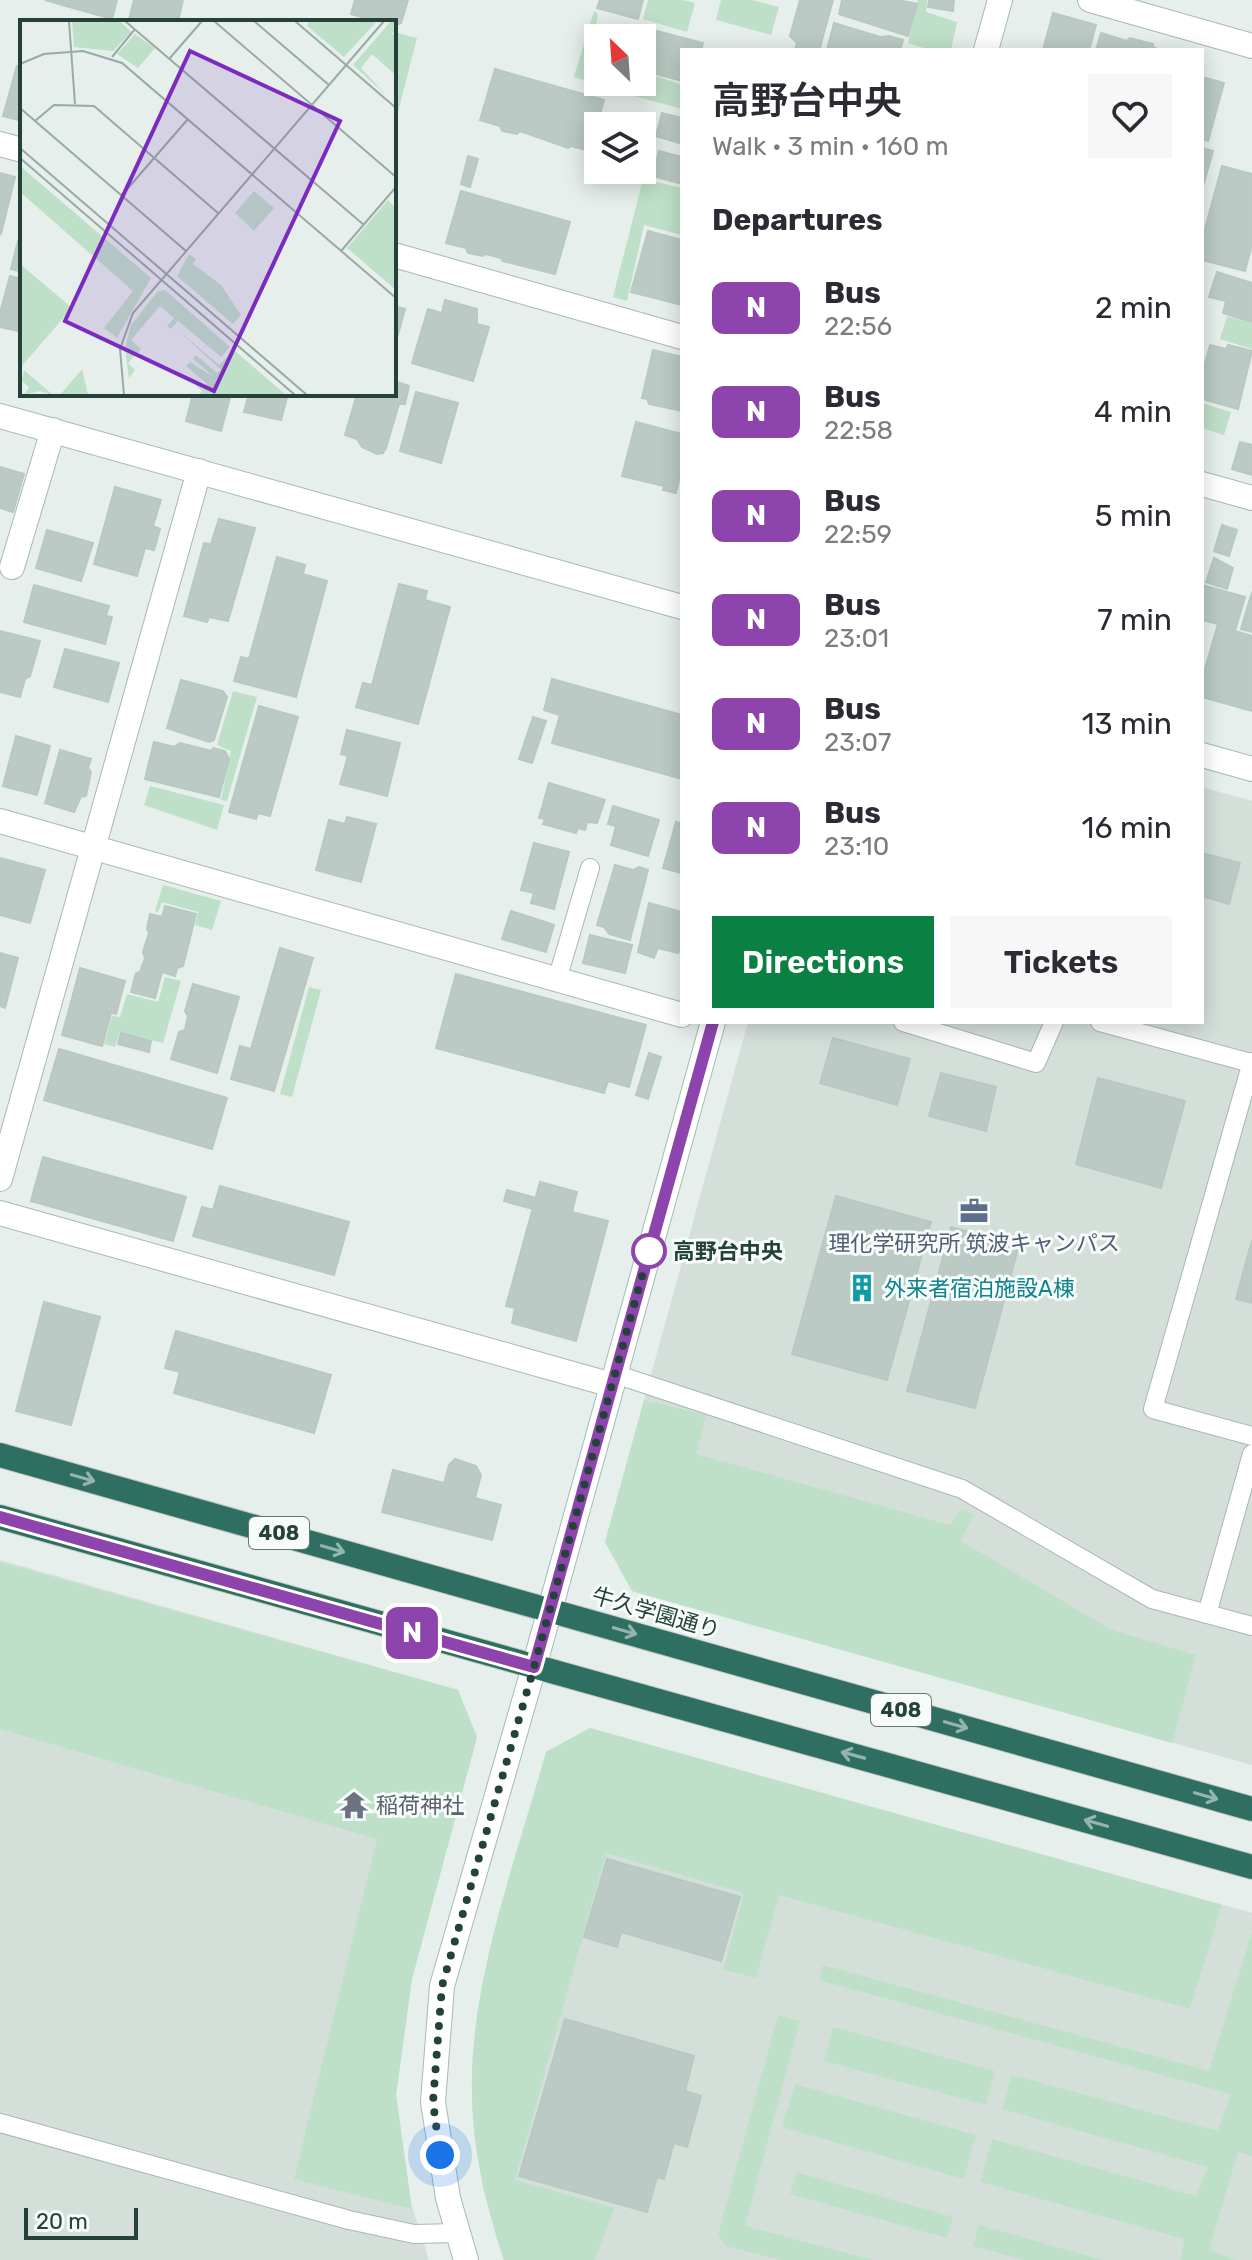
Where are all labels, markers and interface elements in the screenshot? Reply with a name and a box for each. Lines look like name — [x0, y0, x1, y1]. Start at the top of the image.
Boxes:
inset map — [20, 20, 396, 396]
north arrow — [584, 24, 656, 96]
map controls — [584, 24, 656, 184]
button: heart — [1088, 74, 1172, 158]
text: 高野台中央 — [712, 78, 902, 124]
button: layers — [584, 112, 656, 184]
text: Walk · 3 min · 160 m — [712, 131, 949, 162]
text: Departures — [712, 202, 883, 238]
text: Bus — [824, 275, 881, 311]
text: 2 min — [1095, 290, 1172, 326]
text: N — [746, 291, 766, 324]
text: 22:56 — [824, 311, 892, 342]
text: Bus — [824, 379, 881, 415]
text: 4 min — [1094, 394, 1172, 430]
text: N — [746, 395, 766, 428]
text: 22:58 — [824, 415, 893, 446]
text: Bus — [824, 483, 881, 519]
text: 5 min — [1095, 498, 1172, 534]
text: N — [746, 499, 766, 532]
text: 22:59 — [824, 519, 892, 550]
text: Bus — [824, 587, 881, 623]
text: 7 min — [1097, 602, 1172, 638]
text: N — [746, 603, 766, 636]
text: 23:01 — [824, 623, 889, 654]
text: Bus — [824, 691, 881, 727]
text: 13 min — [1082, 706, 1172, 742]
text: N — [746, 707, 766, 740]
text: 23:07 — [824, 727, 891, 758]
text: Bus — [824, 795, 881, 831]
text: 16 min — [1082, 810, 1172, 846]
text: N — [746, 811, 766, 844]
text: 23:10 — [824, 831, 889, 862]
button: Directions — [712, 916, 934, 1008]
button: Tickets — [950, 916, 1172, 1008]
office icon: 理化学研究所 筑波キャンパス — [959, 1196, 989, 1226]
place label: 理化学研究所 筑波キャンパス — [828, 1230, 1120, 1257]
marker: 高野台中央 — [632, 1234, 666, 1268]
place label: 高野台中央 — [673, 1238, 783, 1265]
building icon: 外来者宿泊施設A棟 — [847, 1273, 877, 1303]
place label: 外来者宿泊施設A棟 — [884, 1275, 1075, 1302]
one-way arrow — [70, 1471, 96, 1486]
road number: 408 — [249, 1517, 309, 1549]
one-way arrow — [320, 1542, 346, 1557]
street label: 牛久学園通り — [589, 1582, 723, 1644]
line badge: N — [386, 1607, 438, 1659]
text: N — [402, 1616, 422, 1649]
one-way arrow — [611, 1625, 637, 1640]
road number: 408 — [871, 1694, 931, 1726]
one-way arrow — [942, 1718, 968, 1733]
one-way arrow — [840, 1747, 866, 1762]
one-way arrow — [1192, 1789, 1218, 1804]
temple icon: 稲荷神社 — [339, 1790, 369, 1820]
place label: 稲荷神社 — [376, 1792, 464, 1819]
one-way arrow — [1084, 1815, 1110, 1830]
your location — [420, 2135, 460, 2175]
scale bar — [24, 2204, 138, 2240]
text: 20 m — [36, 2208, 88, 2235]

